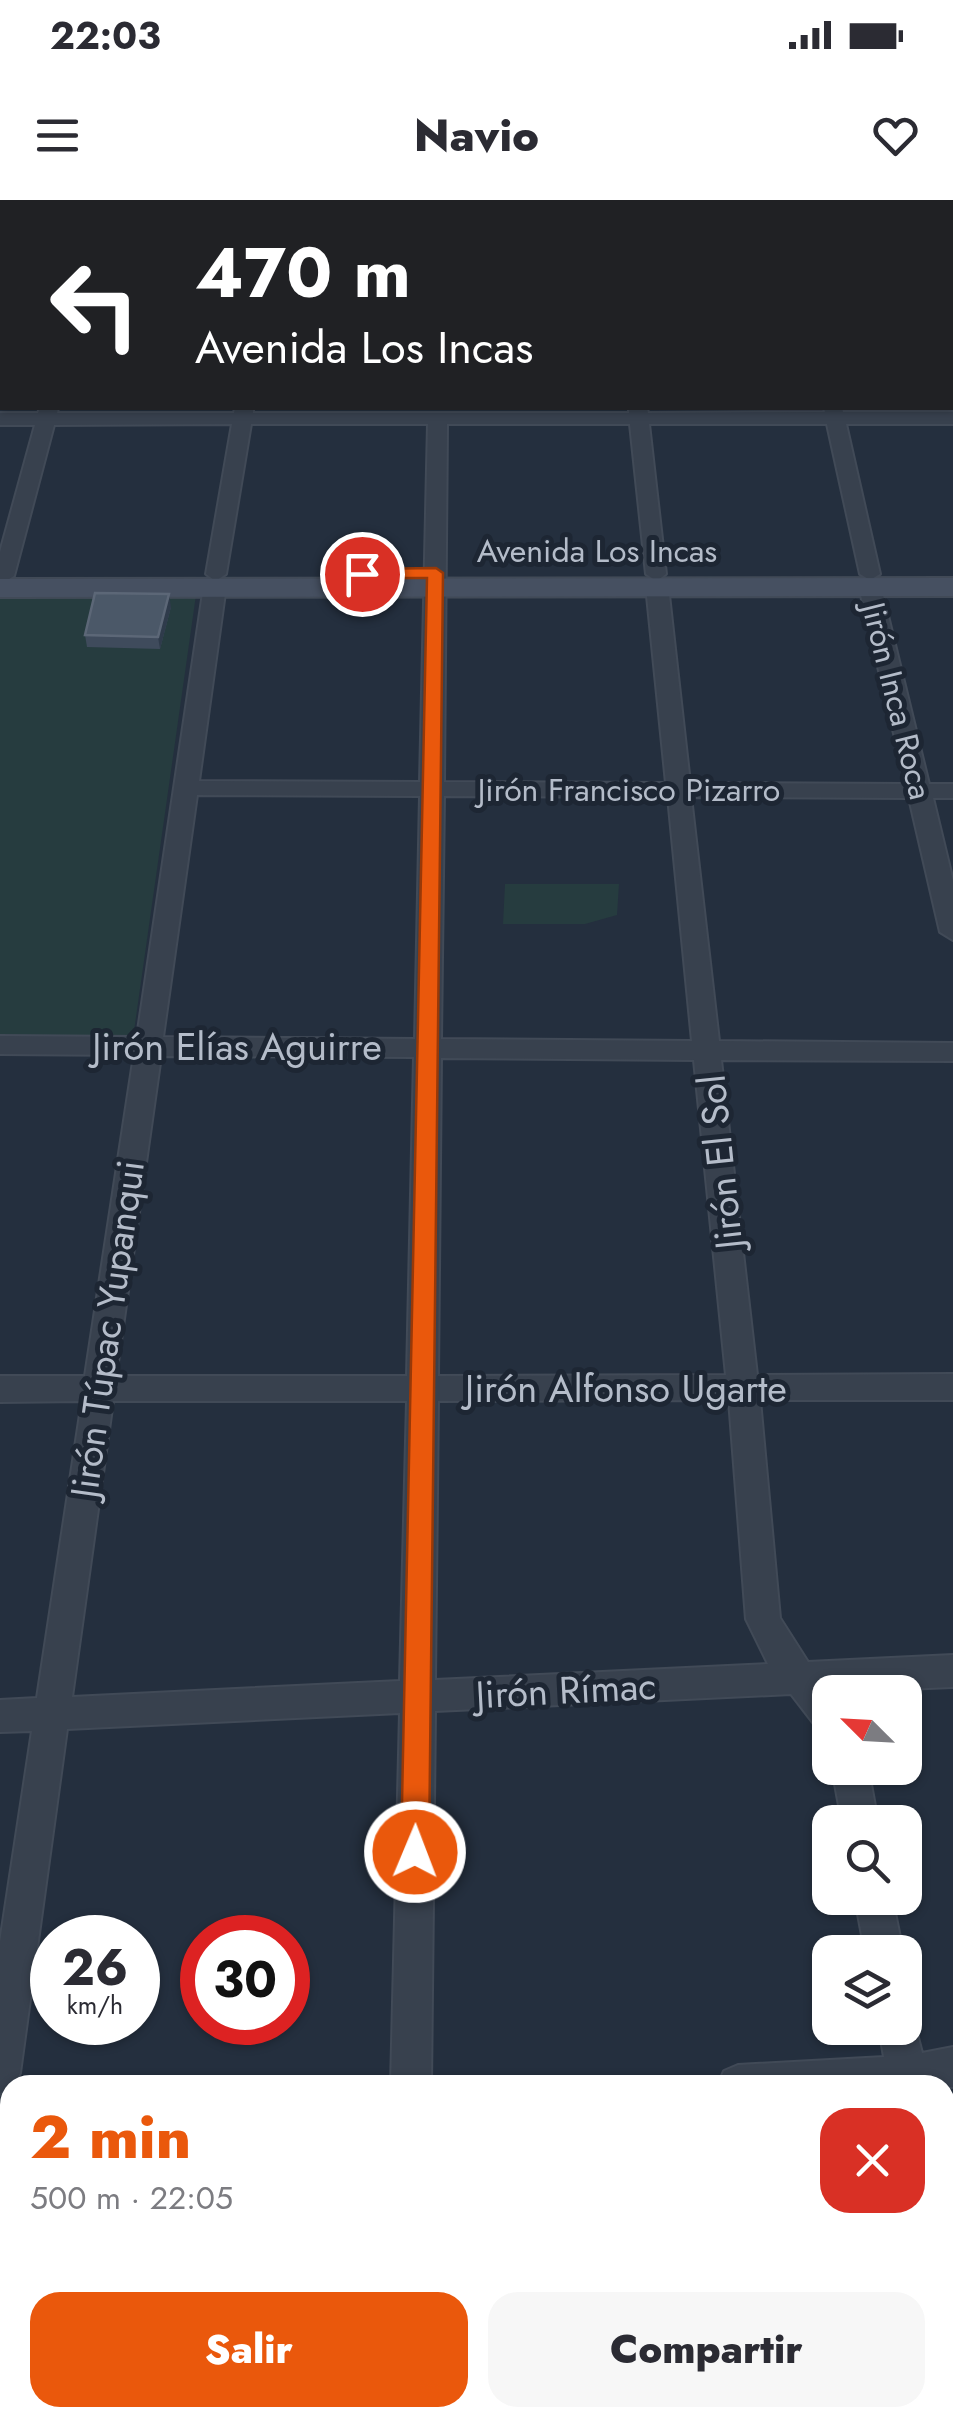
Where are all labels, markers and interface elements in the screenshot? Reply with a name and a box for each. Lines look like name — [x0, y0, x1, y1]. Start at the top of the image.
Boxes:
text: 22:03 — [50, 8, 161, 63]
text: Navio — [414, 103, 539, 168]
icon: menu — [30, 108, 85, 163]
icon: heart — [868, 108, 923, 163]
text: 470 m — [195, 222, 411, 323]
icon: left — [30, 240, 160, 370]
text: Avenida Los Incas — [195, 315, 533, 380]
street label: Avenida Los Incas — [477, 528, 717, 574]
pin — [320, 532, 405, 617]
icon: arrive — [335, 547, 390, 602]
street label: Jirón Inca Roca — [849, 594, 944, 804]
street label: Jirón Francisco Pizarro — [474, 767, 780, 813]
street label: Jirón Elías Aguirre — [87, 1019, 382, 1074]
street label: Jirón El Sol — [684, 1072, 757, 1257]
street label: Jirón Túpac Yupanqui — [55, 1157, 158, 1506]
street label: Jirón Alfonso Ugarte — [460, 1361, 787, 1416]
street label: Jirón Rímac — [469, 1658, 658, 1722]
north arrow — [812, 1675, 922, 1785]
map controls — [812, 1675, 922, 2045]
position arrow — [363, 1800, 467, 1904]
button: search — [812, 1805, 922, 1915]
speed limit sign: 30 — [180, 1915, 310, 2045]
text: 26 — [62, 1931, 128, 2004]
button: layers — [812, 1935, 922, 2045]
text: km/h — [67, 1987, 123, 2023]
text: 2 min — [30, 2094, 191, 2181]
button: close — [820, 2108, 925, 2213]
text: 500 m · 22:05 — [30, 2175, 233, 2221]
button: Salir — [30, 2292, 468, 2407]
button: Compartir — [488, 2292, 925, 2407]

